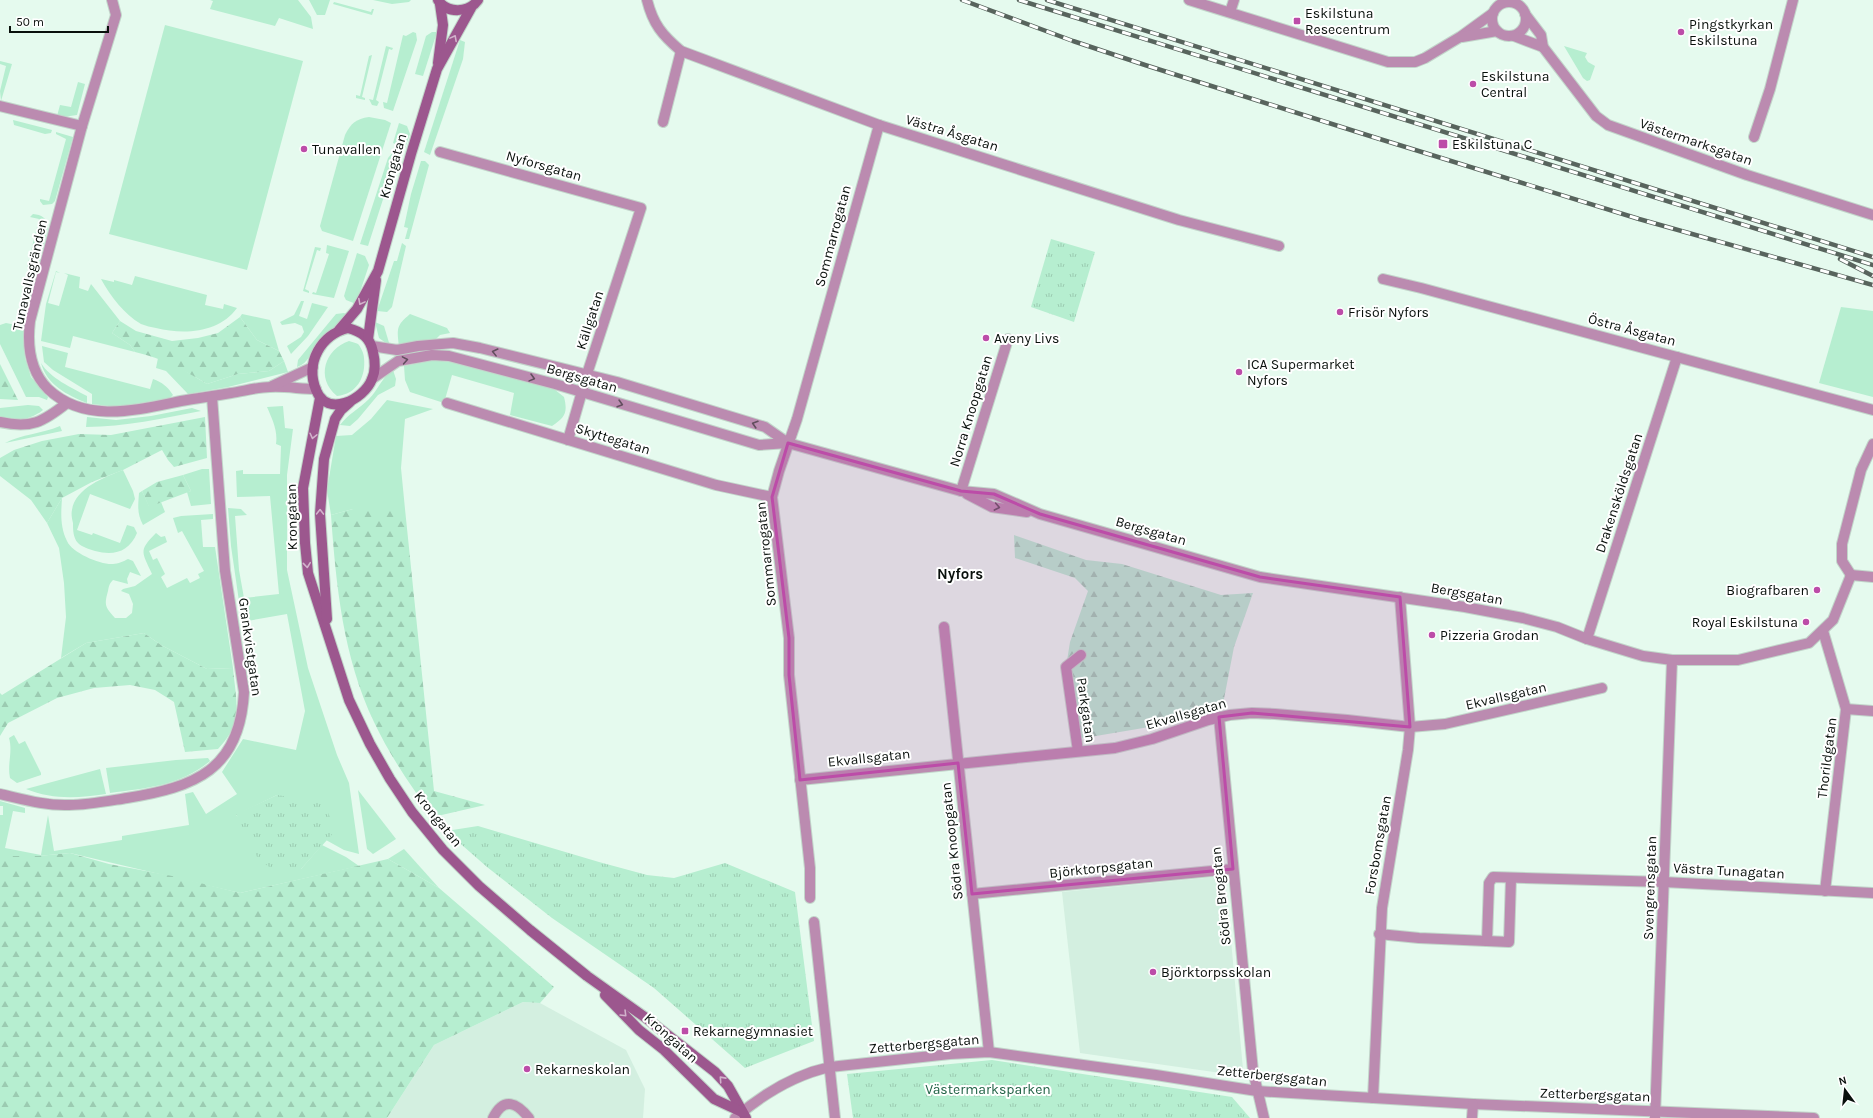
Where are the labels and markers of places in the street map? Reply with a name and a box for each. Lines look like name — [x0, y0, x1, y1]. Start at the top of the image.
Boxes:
place label: Eskilstuna Resecentrum — [1305, 5, 1390, 38]
marker: Eskilstuna Resecentrum — [1292, 16, 1302, 26]
place label: Pingstkyrkan Eskilstuna — [1689, 16, 1773, 49]
marker: Pingstkyrkan Eskilstuna — [1676, 27, 1686, 37]
place label: Eskilstuna Central — [1481, 68, 1549, 101]
marker: Eskilstuna Central — [1468, 79, 1478, 89]
place label: Eskilstuna C — [1452, 136, 1532, 153]
marker: Eskilstuna C — [1437, 138, 1449, 150]
place label: Tunavallen — [312, 141, 381, 158]
marker: Tunavallen — [299, 144, 309, 154]
place label: Frisör Nyfors — [1348, 304, 1429, 321]
marker: Frisör Nyfors — [1335, 307, 1345, 317]
place label: Aveny Livs — [994, 330, 1059, 347]
marker: Aveny Livs — [981, 333, 991, 343]
place label: ICA Supermarket Nyfors — [1247, 356, 1354, 389]
marker: ICA Supermarket Nyfors — [1234, 367, 1244, 377]
place label: Biografbaren — [1726, 582, 1809, 599]
marker: Biografbaren — [1812, 585, 1822, 595]
place label: Royal Eskilstuna — [1692, 614, 1798, 631]
marker: Royal Eskilstuna — [1801, 617, 1811, 627]
place label: Pizzeria Grodan — [1440, 627, 1539, 644]
marker: Pizzeria Grodan — [1427, 630, 1437, 640]
place label: Björktorpsskolan — [1161, 964, 1271, 981]
marker: Björktorpsskolan — [1148, 967, 1158, 977]
place label: Rekarnegymnasiet — [693, 1023, 813, 1040]
marker: Rekarnegymnasiet — [680, 1026, 690, 1036]
place label: Rekarneskolan — [535, 1061, 630, 1078]
marker: Rekarneskolan — [522, 1064, 532, 1074]

